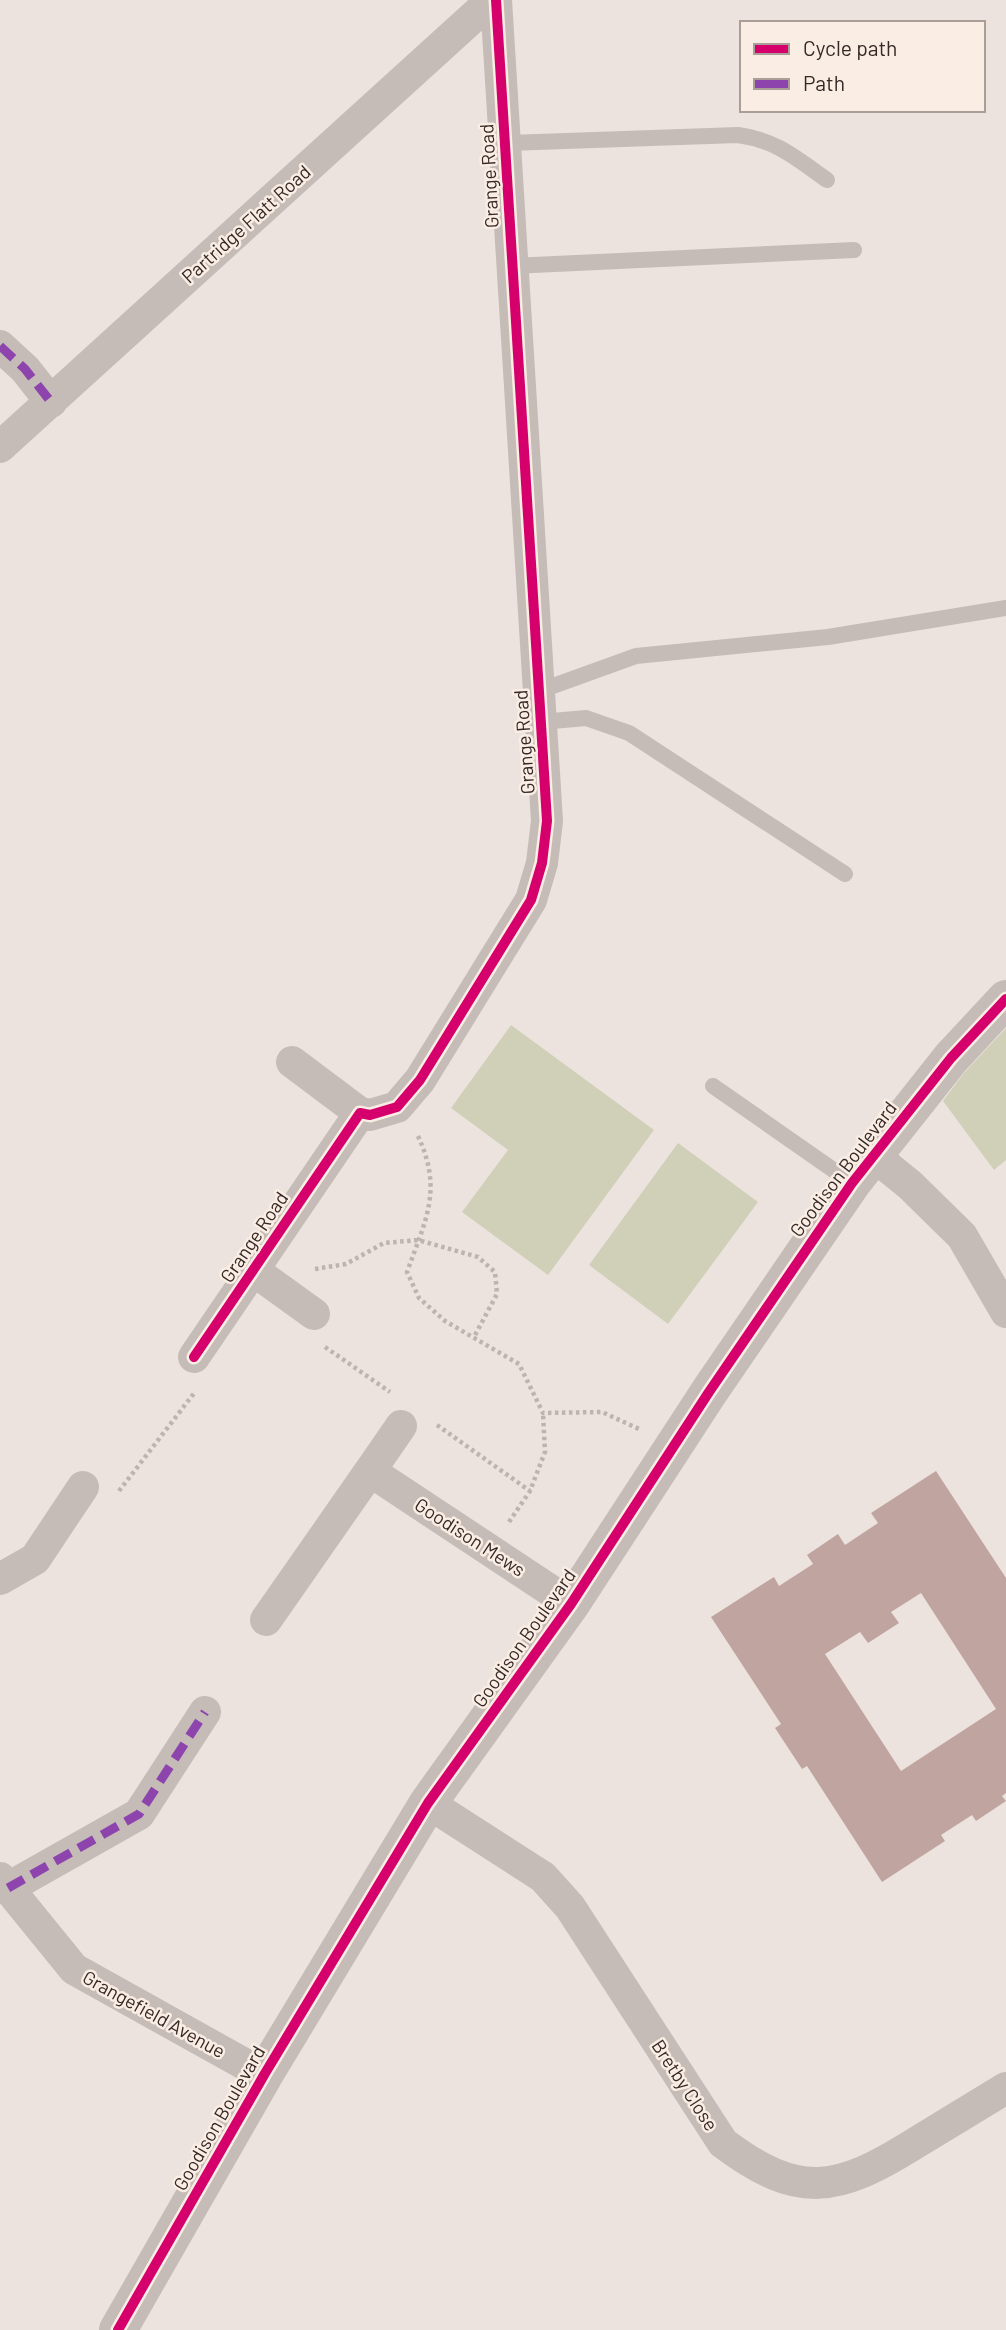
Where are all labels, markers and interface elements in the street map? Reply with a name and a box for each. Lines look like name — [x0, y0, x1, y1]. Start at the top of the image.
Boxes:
legend — [740, 21, 985, 112]
text: Cycle path — [803, 35, 897, 60]
text: Path — [803, 70, 845, 95]
street label: Grange Road — [474, 123, 503, 229]
street label: Partridge Flatt Road — [176, 160, 315, 288]
street label: Grange Road — [508, 689, 539, 795]
street label: Goodison Boulevard — [784, 1096, 901, 1241]
street label: Grange Road — [215, 1187, 292, 1287]
street label: Goodison Mews — [411, 1492, 530, 1581]
street label: Goodison Boulevard — [467, 1564, 580, 1711]
street label: Grangefield Avenue — [79, 1965, 230, 2062]
street label: Bretby Close — [647, 2035, 723, 2135]
street label: Goodison Boulevard — [168, 2041, 269, 2194]

